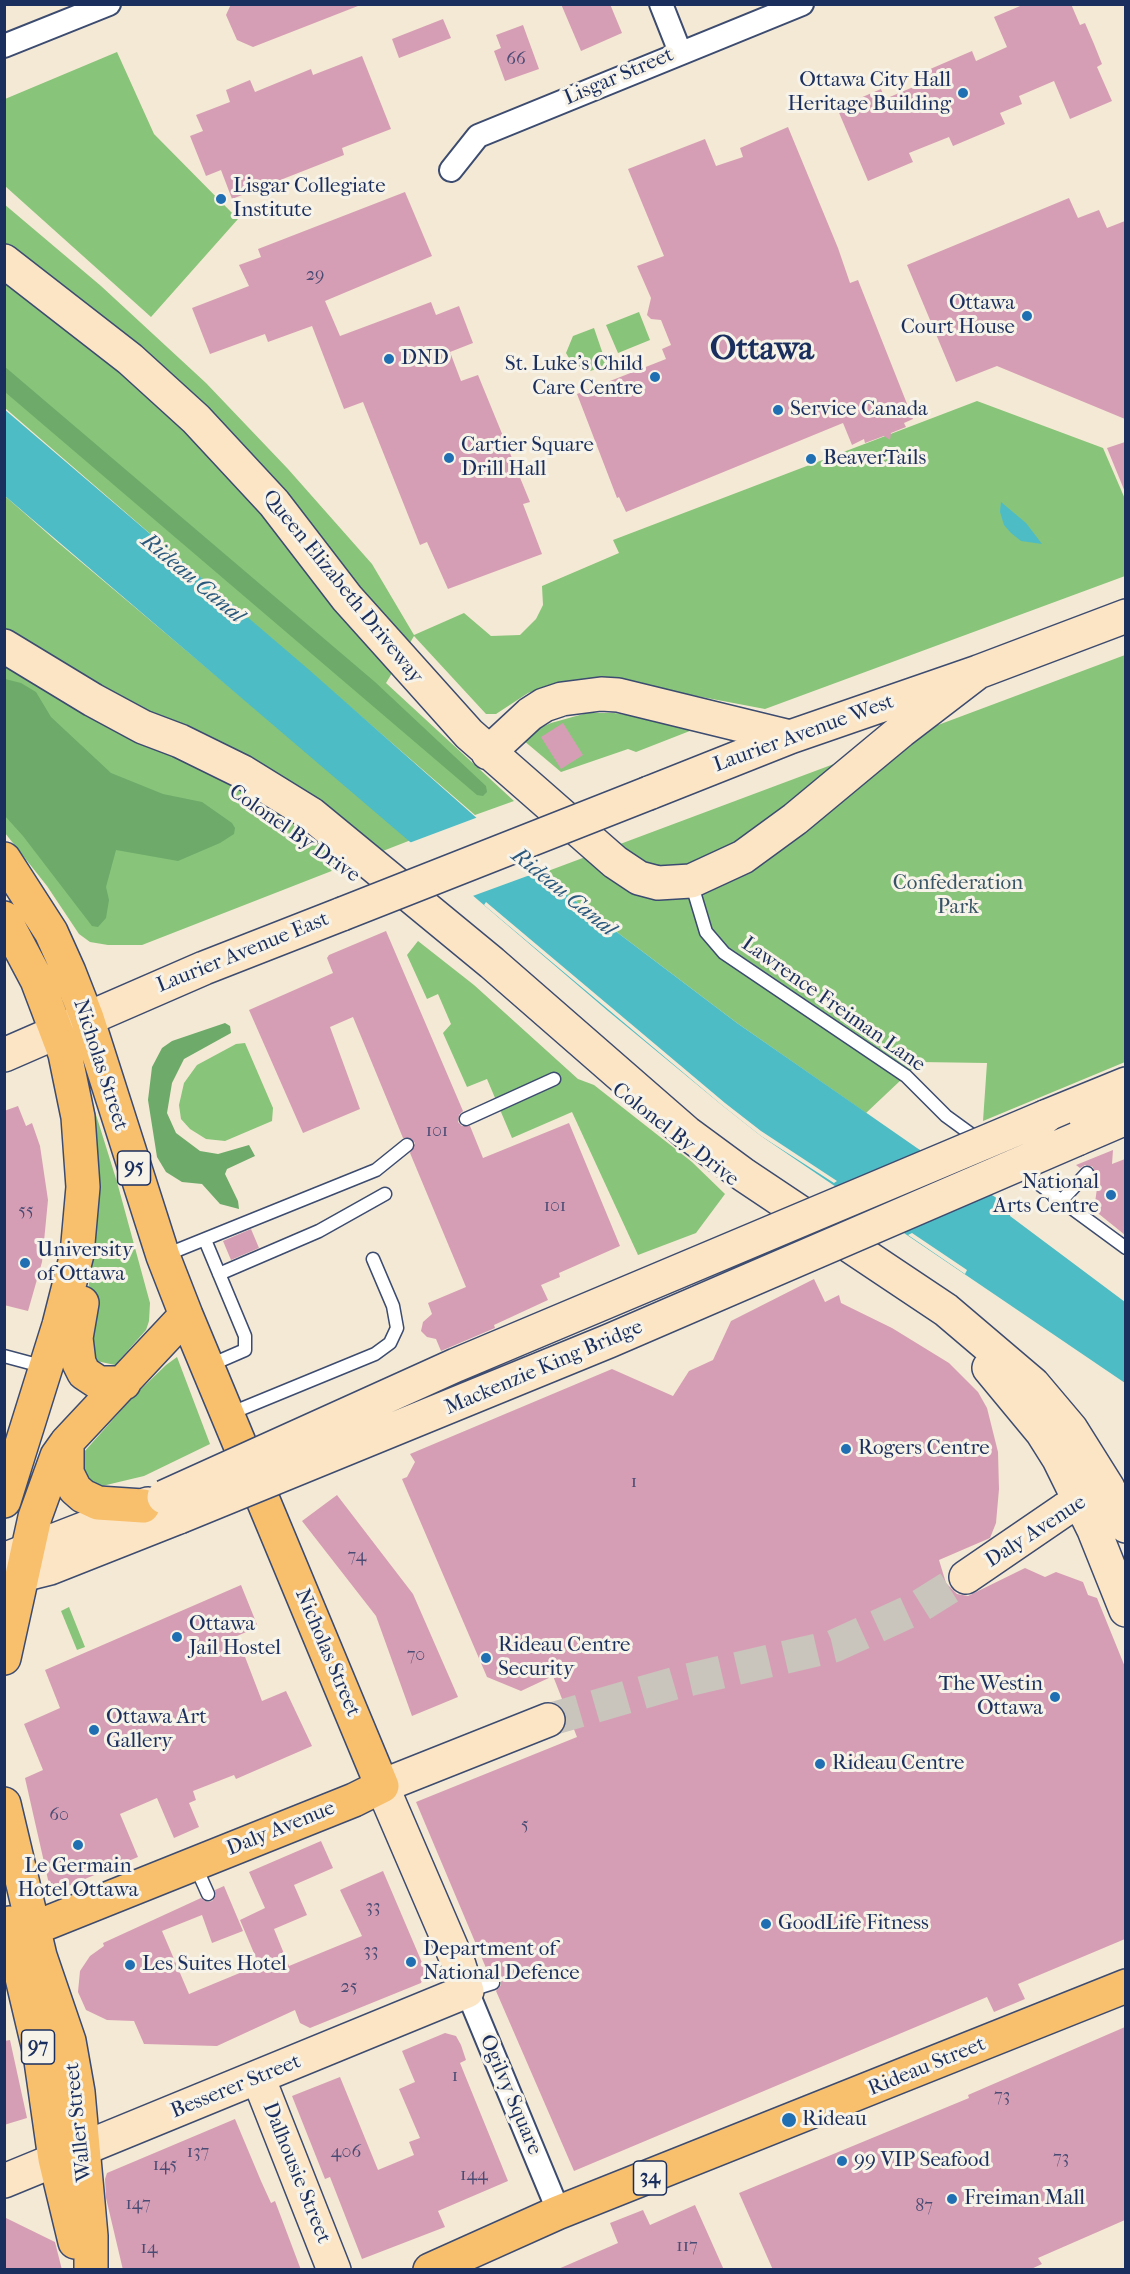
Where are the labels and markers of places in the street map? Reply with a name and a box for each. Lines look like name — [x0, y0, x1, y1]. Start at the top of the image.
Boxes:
place label: Ottawa City Hall Heritage Building — [787, 68, 951, 118]
marker: Ottawa City Hall Heritage Building — [956, 86, 970, 100]
place label: Lisgar Collegiate Institute — [233, 174, 386, 224]
marker: Lisgar Collegiate Institute — [214, 192, 228, 206]
place label: Ottawa Court House — [901, 291, 1015, 341]
marker: Ottawa Court House — [1020, 309, 1034, 323]
place label: DND — [401, 346, 449, 372]
marker: DND — [382, 352, 396, 366]
place label: St. Luke's Child Care Centre — [505, 352, 643, 402]
marker: St. Luke's Child Care Centre — [648, 370, 662, 384]
place label: Service Canada — [790, 397, 928, 423]
marker: Service Canada — [771, 403, 785, 417]
place label: Cartier Square Drill Hall — [461, 433, 594, 483]
place label: BeaverTails — [823, 446, 926, 472]
marker: Cartier Square Drill Hall — [442, 451, 456, 465]
marker: BeaverTails — [804, 452, 818, 466]
place label: National Arts Centre — [993, 1170, 1099, 1220]
marker: National Arts Centre — [1104, 1188, 1118, 1202]
place label: University of Ottawa — [37, 1238, 133, 1288]
marker: University of Ottawa — [18, 1256, 32, 1270]
place label: Rogers Centre — [858, 1436, 990, 1462]
marker: Rogers Centre — [839, 1442, 853, 1456]
place label: Ottawa Jail Hostel — [189, 1612, 281, 1662]
marker: Ottawa Jail Hostel — [170, 1630, 184, 1644]
place label: Rideau Centre Security — [498, 1633, 630, 1683]
marker: Rideau Centre Security — [479, 1651, 493, 1665]
place label: The Westin Ottawa — [939, 1672, 1043, 1722]
marker: The Westin Ottawa — [1048, 1690, 1062, 1704]
place label: Ottawa Art Gallery — [106, 1705, 207, 1755]
marker: Ottawa Art Gallery — [87, 1723, 101, 1737]
place label: Rideau Centre — [832, 1751, 964, 1777]
marker: Rideau Centre — [813, 1757, 827, 1771]
marker: Le Germain Hotel Ottawa — [71, 1838, 85, 1852]
place label: Le Germain Hotel Ottawa — [17, 1854, 139, 1904]
place label: GoodLife Fitness — [778, 1911, 929, 1937]
marker: GoodLife Fitness — [759, 1917, 773, 1931]
place label: Department of National Defence — [423, 1937, 580, 1987]
place label: Les Suites Hotel — [142, 1952, 287, 1978]
marker: Department of National Defence — [404, 1955, 418, 1969]
marker: Les Suites Hotel — [123, 1958, 137, 1972]
place label: Rideau — [802, 2107, 867, 2133]
marker: Rideau — [780, 2111, 798, 2129]
place label: 99 VIP Seafood — [854, 2148, 990, 2174]
marker: 99 VIP Seafood — [835, 2154, 849, 2168]
place label: Freiman Mall — [964, 2186, 1085, 2212]
marker: Freiman Mall — [945, 2192, 959, 2206]

